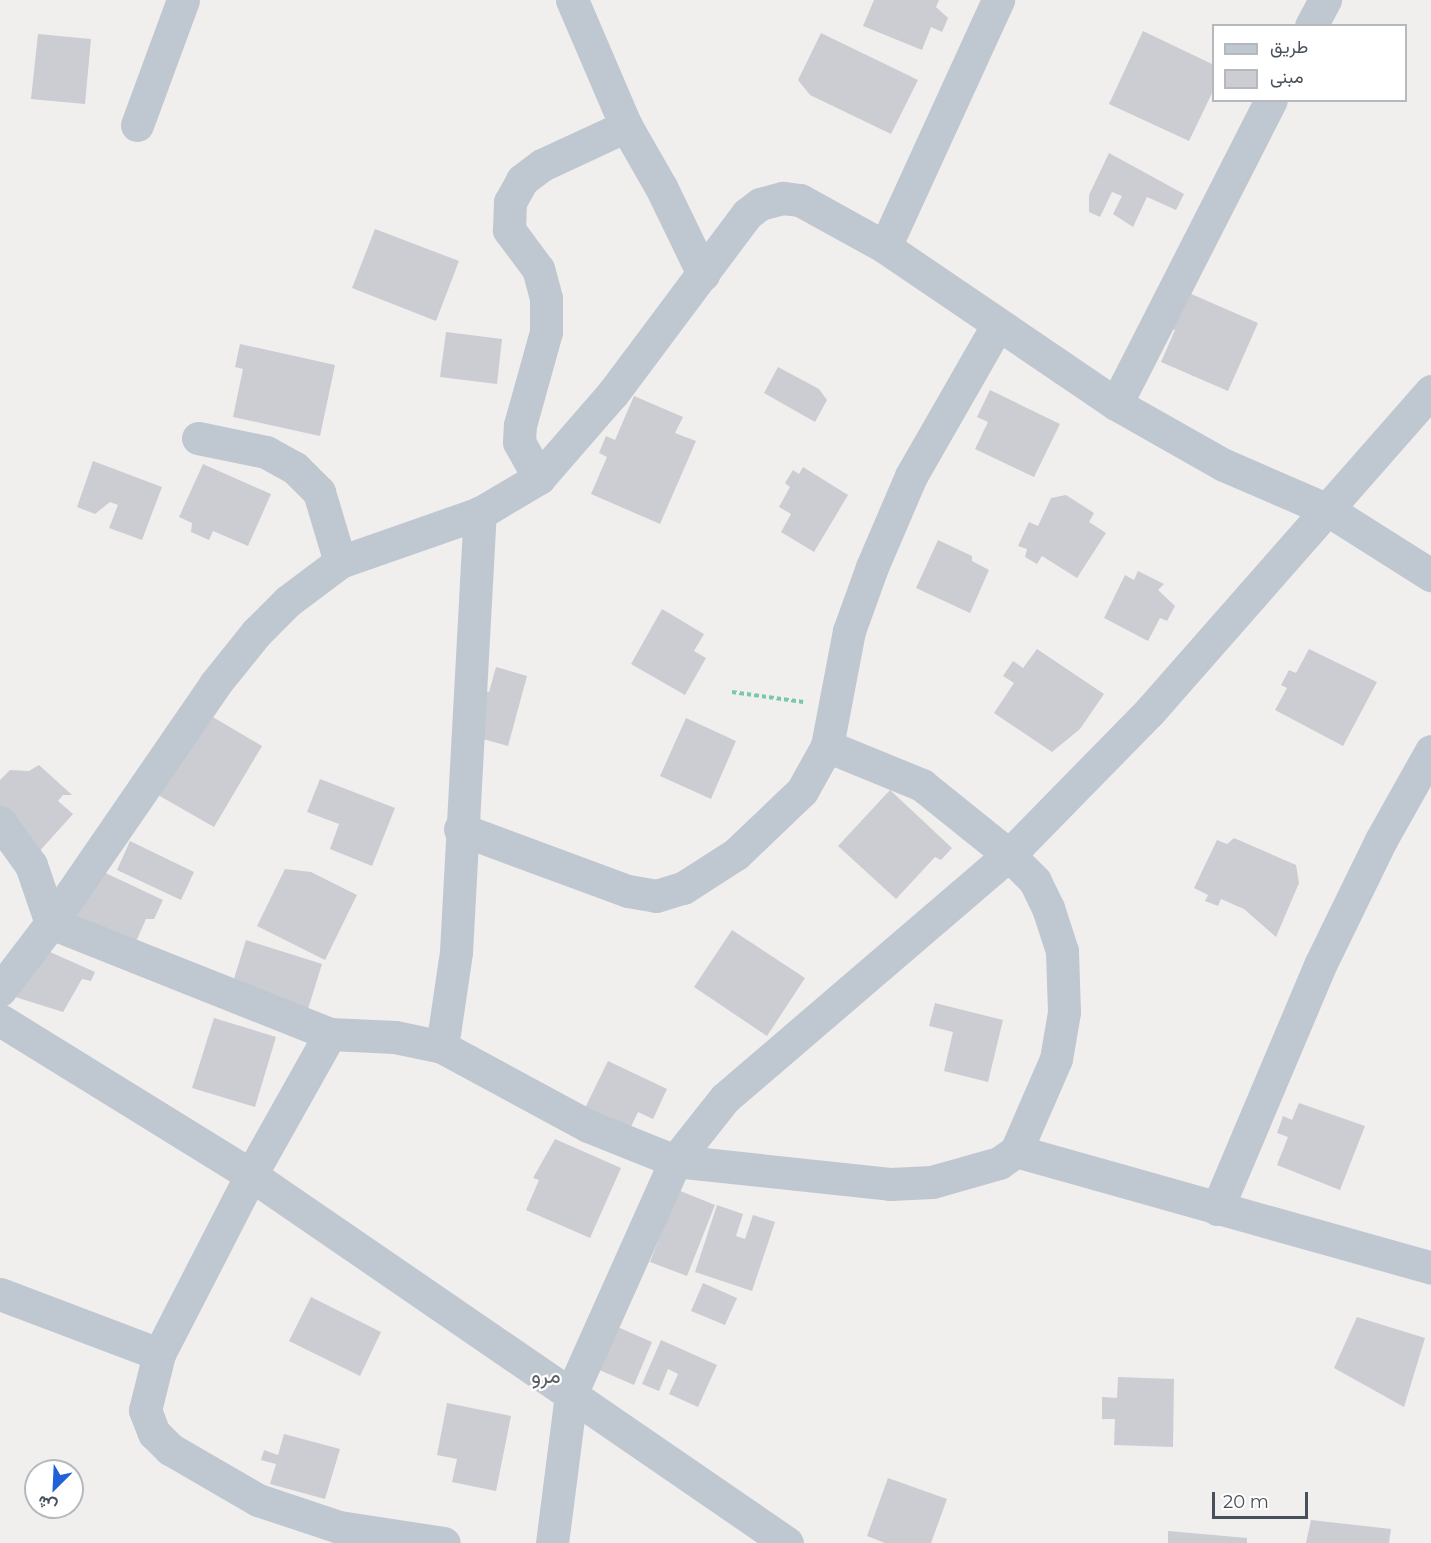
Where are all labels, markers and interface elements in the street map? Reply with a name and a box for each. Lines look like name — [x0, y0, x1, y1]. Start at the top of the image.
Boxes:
legend — [1212, 24, 1407, 102]
text: طريق — [1270, 36, 1308, 58]
text: مبنى — [1270, 66, 1304, 88]
district label: مرو — [531, 1363, 561, 1389]
north arrow — [24, 1459, 84, 1519]
scale bar — [1215, 1480, 1311, 1518]
text: ش — [35, 1491, 60, 1517]
text: 20 m — [1223, 1491, 1269, 1513]

